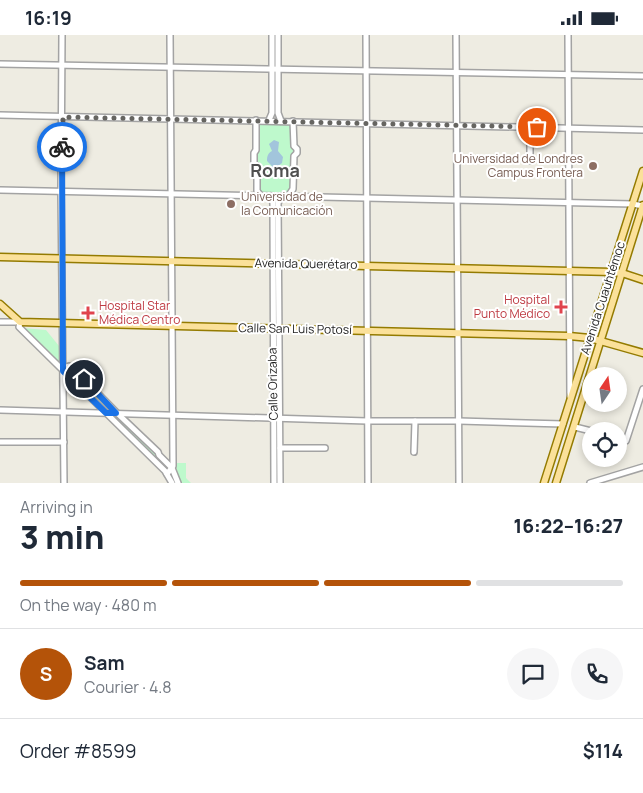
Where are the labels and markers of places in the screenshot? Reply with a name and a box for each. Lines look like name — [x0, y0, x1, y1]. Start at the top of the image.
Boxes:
pin — [516, 106, 558, 148]
place label: Universidad de Londres Campus Frontera — [454, 150, 583, 181]
marker: Universidad de Londres Campus Frontera — [587, 160, 599, 172]
place label: Universidad de la Comunicación — [241, 188, 333, 219]
marker: Universidad de la Comunicación — [225, 198, 237, 210]
place label: Hospital Punto Médico — [474, 291, 550, 322]
place label: Hospital Star Médica Centro — [99, 297, 180, 328]
marker: Hospital Punto Médico — [554, 300, 568, 314]
marker: Hospital Star Médica Centro — [81, 306, 95, 320]
pin — [63, 358, 105, 400]

